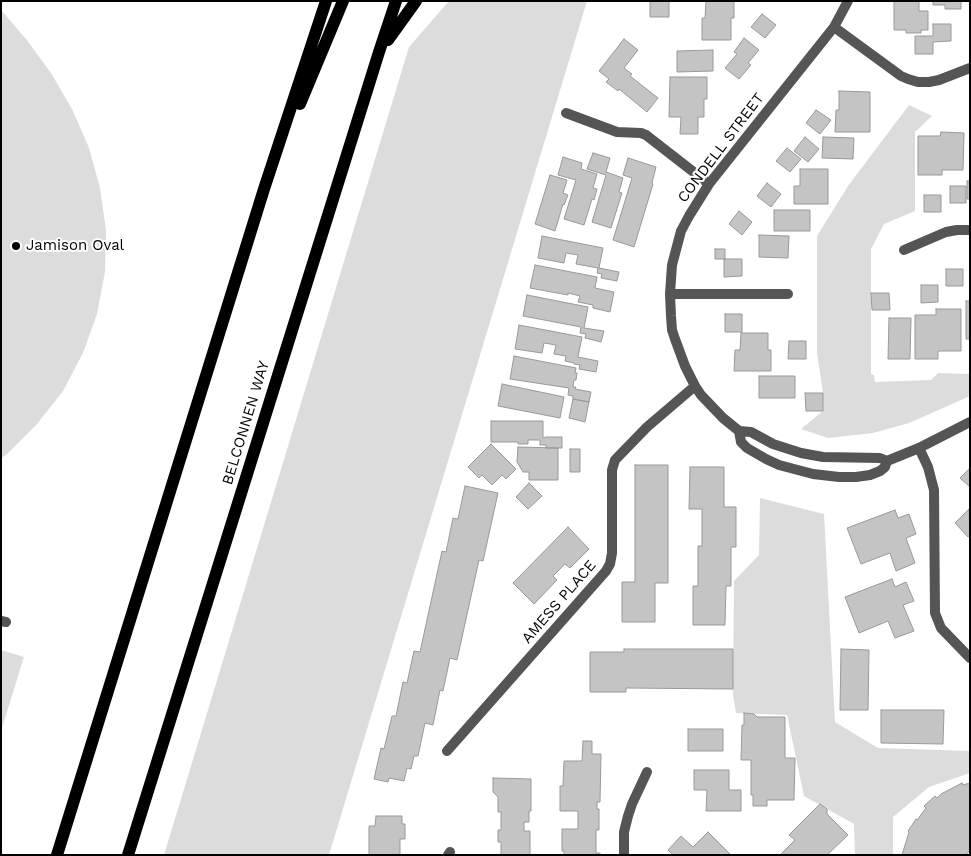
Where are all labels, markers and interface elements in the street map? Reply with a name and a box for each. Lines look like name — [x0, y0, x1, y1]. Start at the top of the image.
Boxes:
street label: CONDELL STREET — [674, 90, 768, 206]
place label: Jamison Oval — [26, 237, 124, 255]
marker: Jamison Oval — [10, 240, 22, 252]
street label: BELCONNEN WAY — [219, 359, 273, 487]
street label: AMESS PLACE — [518, 557, 600, 647]

